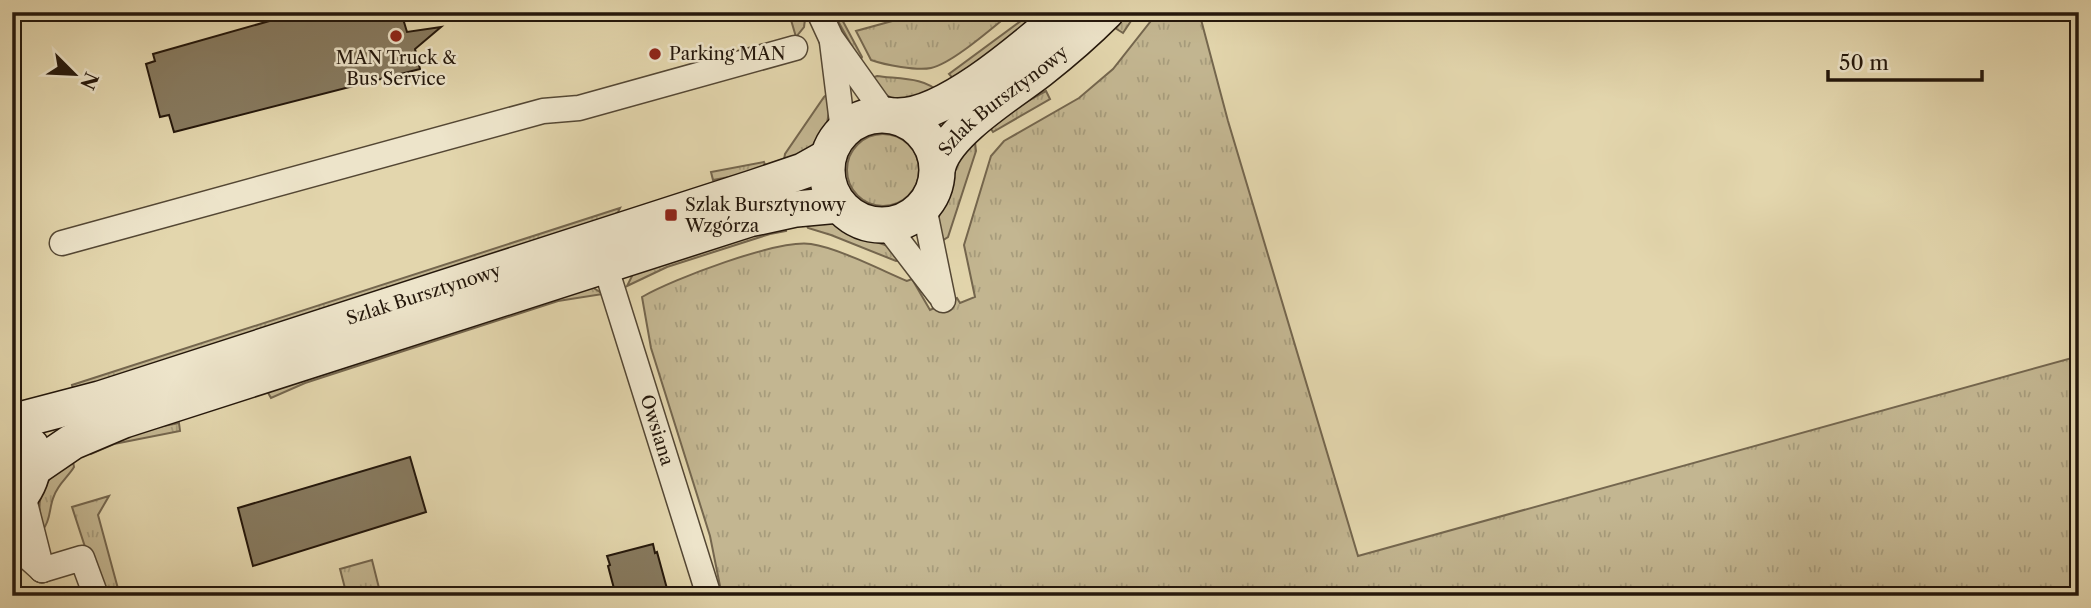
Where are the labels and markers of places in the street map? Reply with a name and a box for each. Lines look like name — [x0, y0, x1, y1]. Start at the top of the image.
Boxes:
marker: MAN Truck & Bus Service — [388, 28, 404, 44]
place label: Parking MAN — [669, 43, 786, 65]
marker: Parking MAN — [647, 46, 663, 62]
place label: MAN Truck & Bus Service — [336, 47, 457, 90]
place label: Szlak Bursztynowy Wzgórza — [684, 194, 847, 237]
marker: Szlak Bursztynowy Wzgórza — [663, 207, 679, 223]

